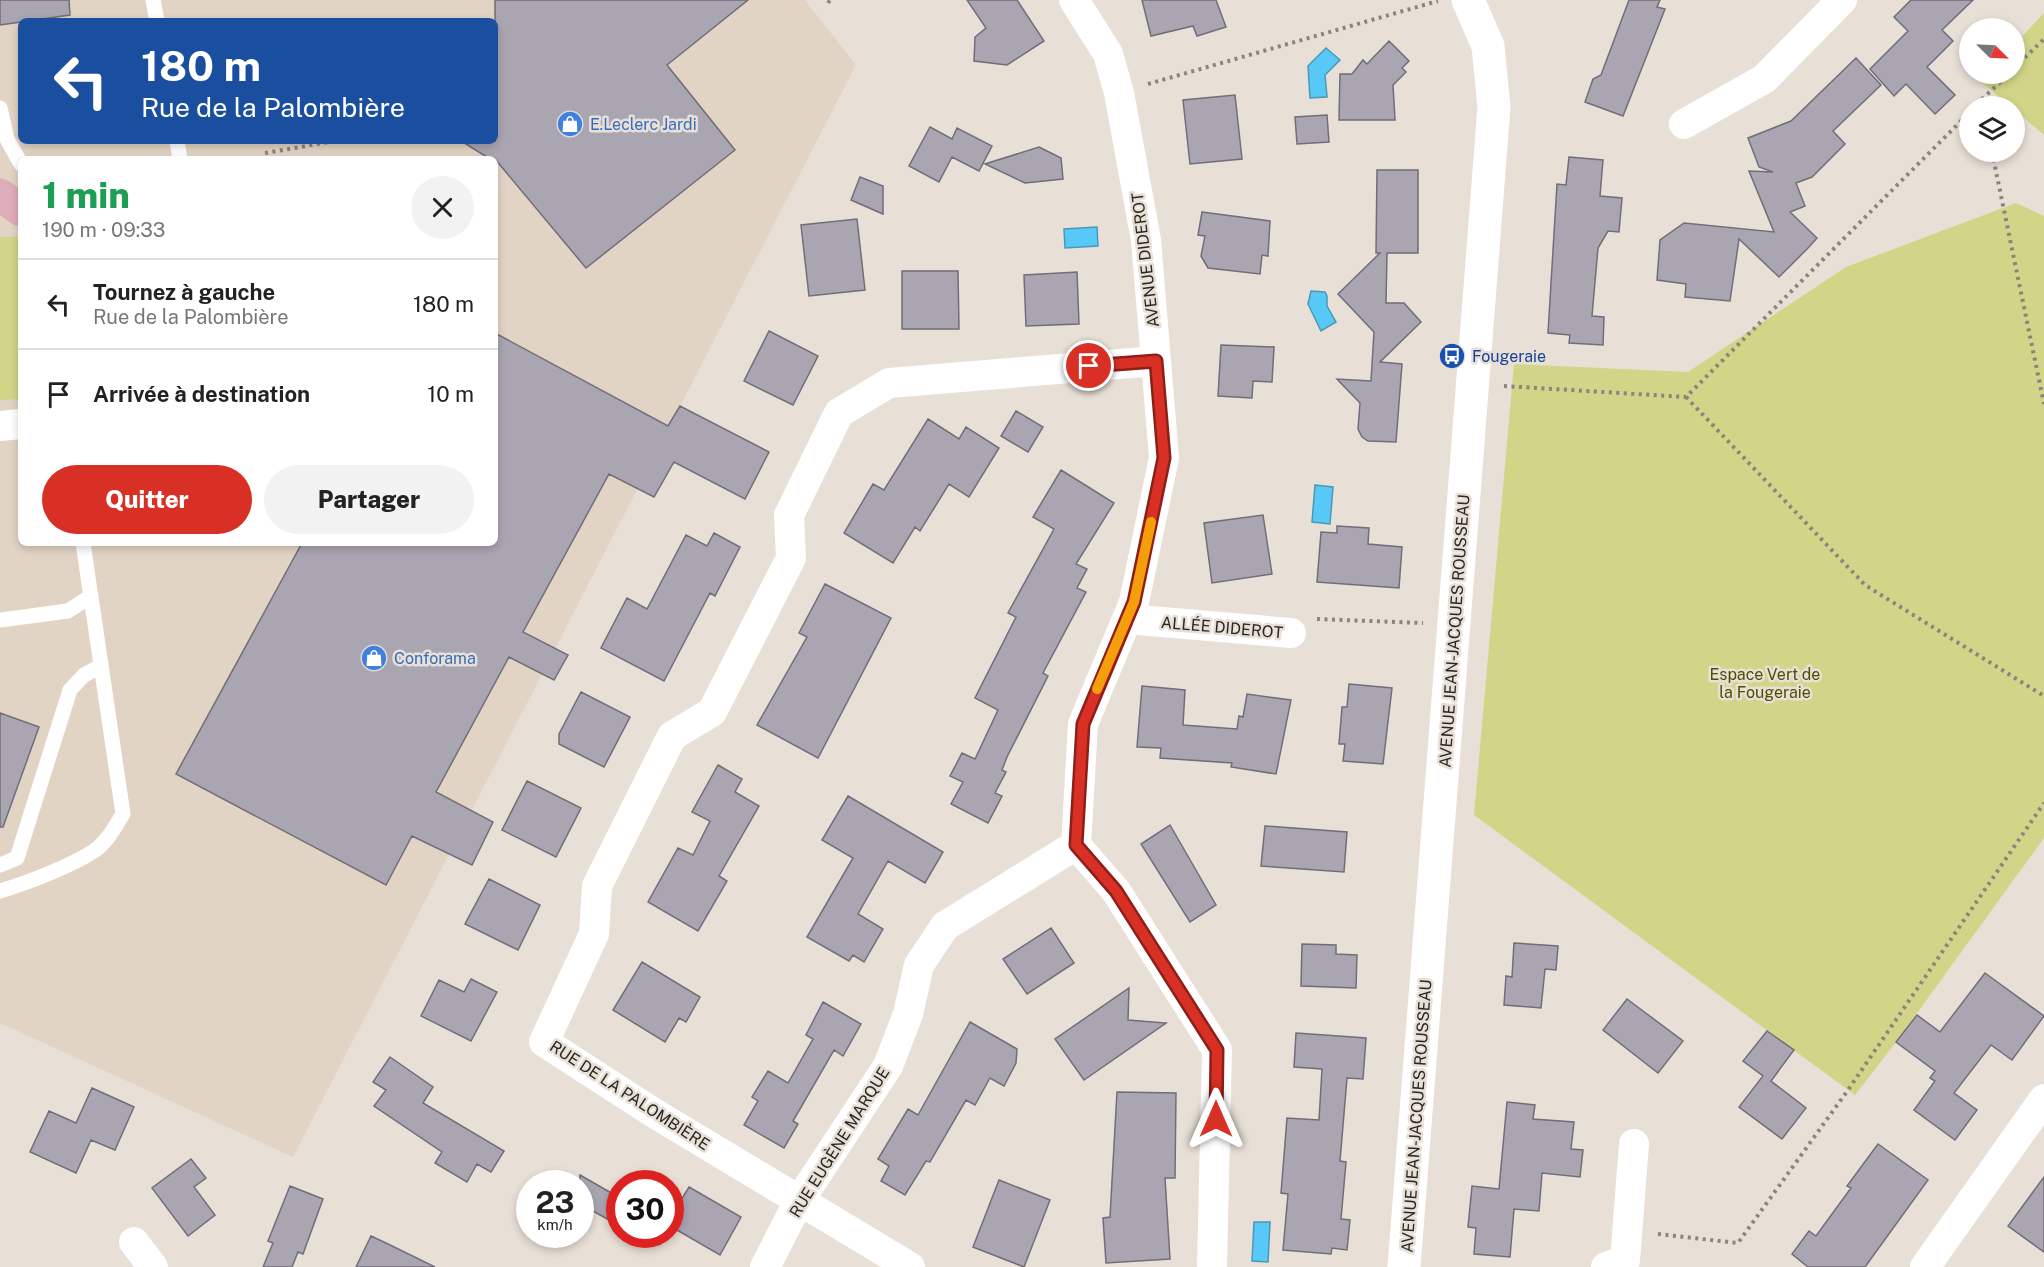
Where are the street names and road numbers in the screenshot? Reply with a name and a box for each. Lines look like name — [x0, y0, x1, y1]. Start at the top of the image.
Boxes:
street label: AVENUE DIDEROT — [1128, 191, 1163, 329]
street label: AVENUE JEAN-JACQUES ROUSSEAU — [1435, 494, 1474, 768]
street label: ALLÉE DIDEROT — [1160, 612, 1284, 642]
street label: AVENUE JEAN-JACQUES ROUSSEAU — [1397, 979, 1436, 1253]
street label: RUE DE LA PALOMBIÈRE — [546, 1036, 714, 1154]
street label: RUE EUGÈNE MARQUE — [785, 1063, 893, 1221]

